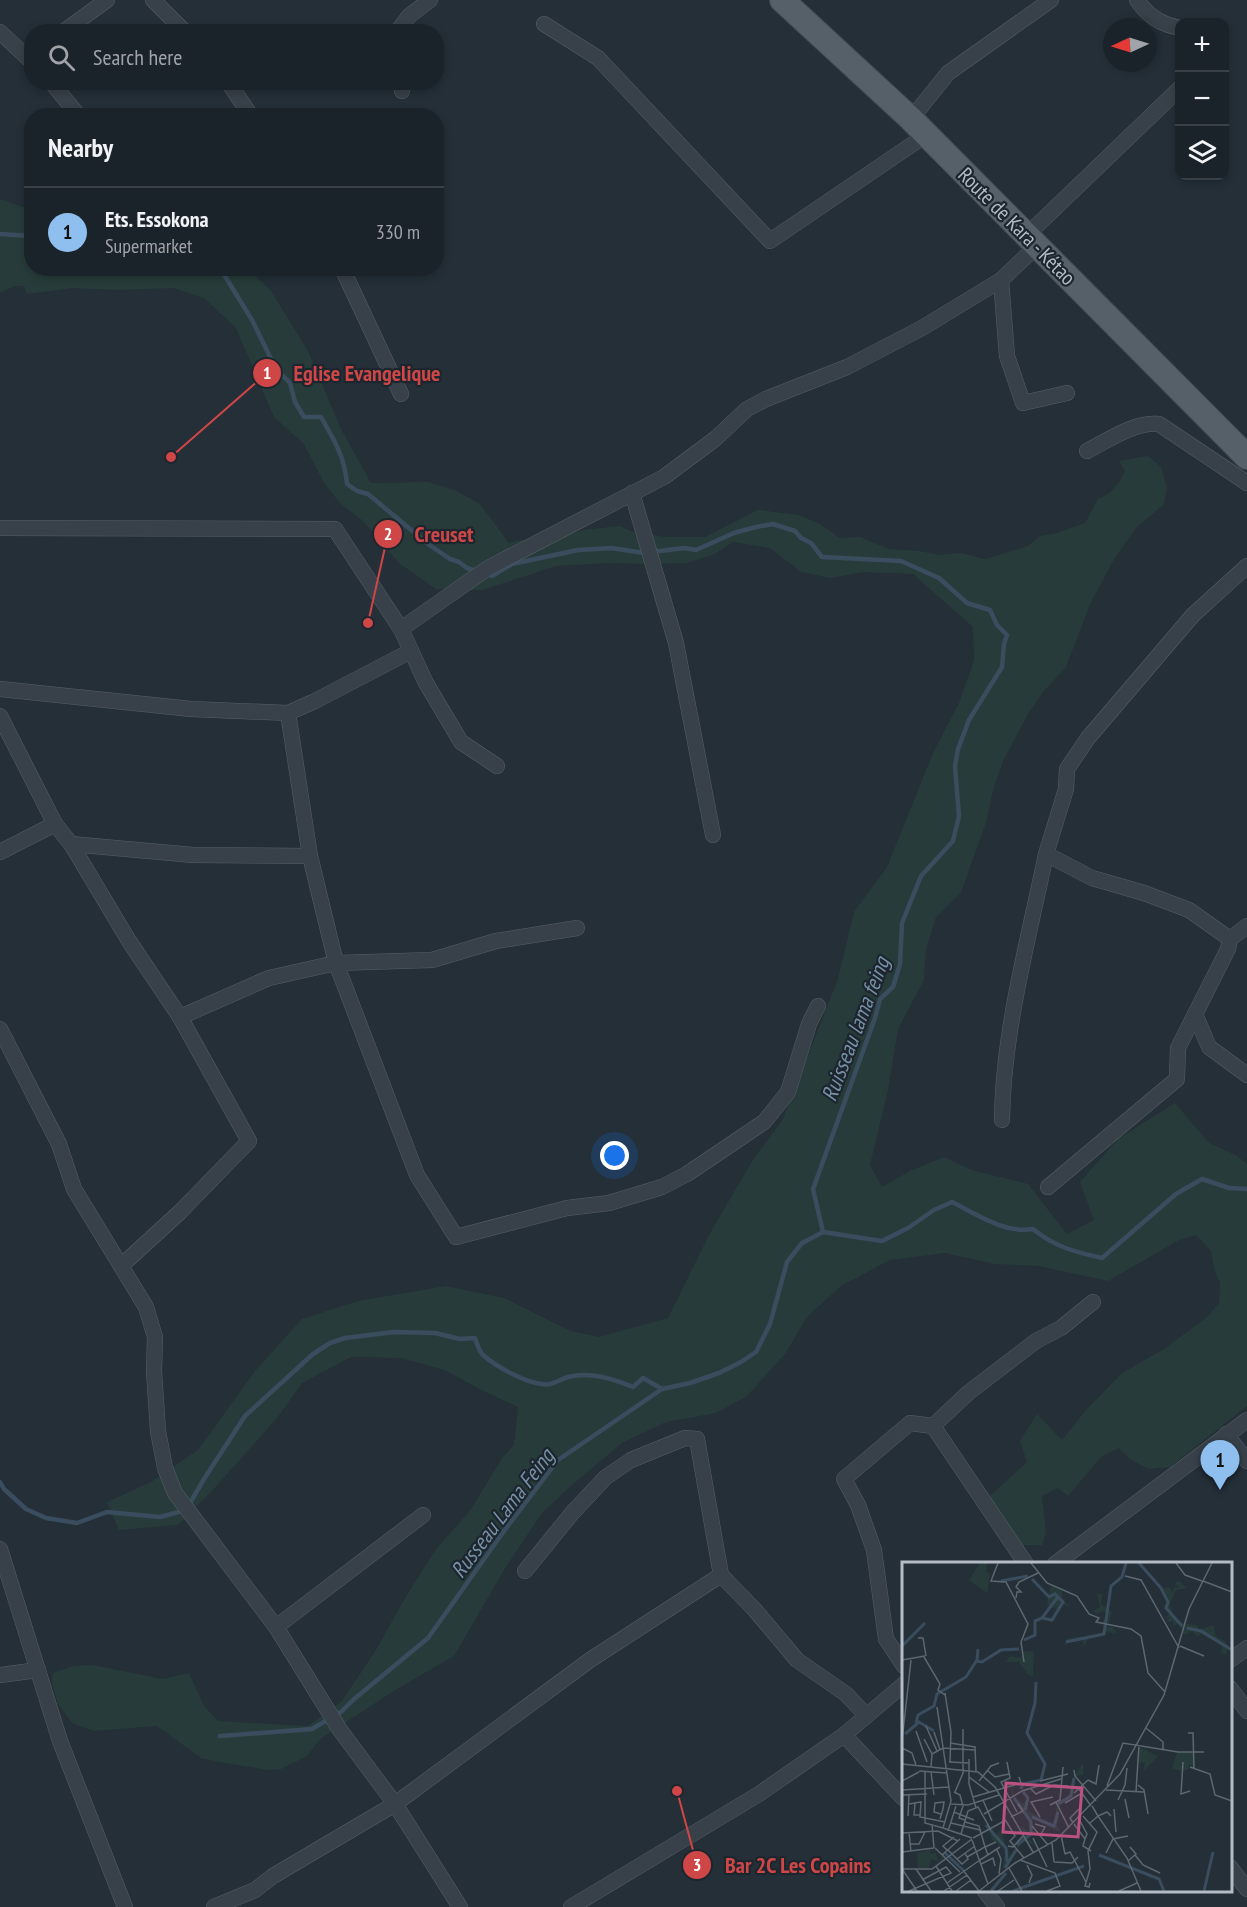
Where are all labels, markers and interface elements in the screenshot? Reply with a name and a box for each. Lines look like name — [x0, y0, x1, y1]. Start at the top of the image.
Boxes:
north arrow — [1103, 18, 1157, 72]
map controls — [1175, 18, 1229, 180]
button: + — [1175, 18, 1229, 72]
search box — [24, 24, 444, 90]
icon: search — [45, 41, 78, 74]
text: Search here — [93, 43, 182, 71]
button: − — [1175, 72, 1229, 126]
button: layers — [1175, 126, 1229, 180]
text: Nearby — [48, 131, 113, 164]
street label: Route de Kara - Kétao — [952, 161, 1082, 291]
text: Ets. Essokona — [105, 205, 209, 233]
text: 1 — [63, 219, 72, 245]
text: 330 m — [376, 219, 420, 245]
text: Supermarket — [105, 233, 193, 259]
callout: Eglise Evangelique — [252, 353, 453, 393]
text: Eglise Evangelique — [294, 359, 440, 387]
text: 1 — [263, 361, 271, 384]
callout: Creuset — [373, 514, 486, 554]
text: Creuset — [414, 520, 474, 548]
text: 2 — [384, 522, 392, 545]
water label: Ruisseau lama feing — [815, 952, 896, 1105]
your location — [600, 1141, 629, 1170]
pin: 1 — [1200, 1440, 1240, 1490]
water label: Russeau Lama Feing — [444, 1442, 561, 1583]
inset map — [902, 1562, 1232, 1892]
callout: Bar 2C Les Copains — [682, 1845, 883, 1885]
text: Bar 2C Les Copains — [725, 1851, 871, 1879]
text: 3 — [693, 1853, 701, 1876]

